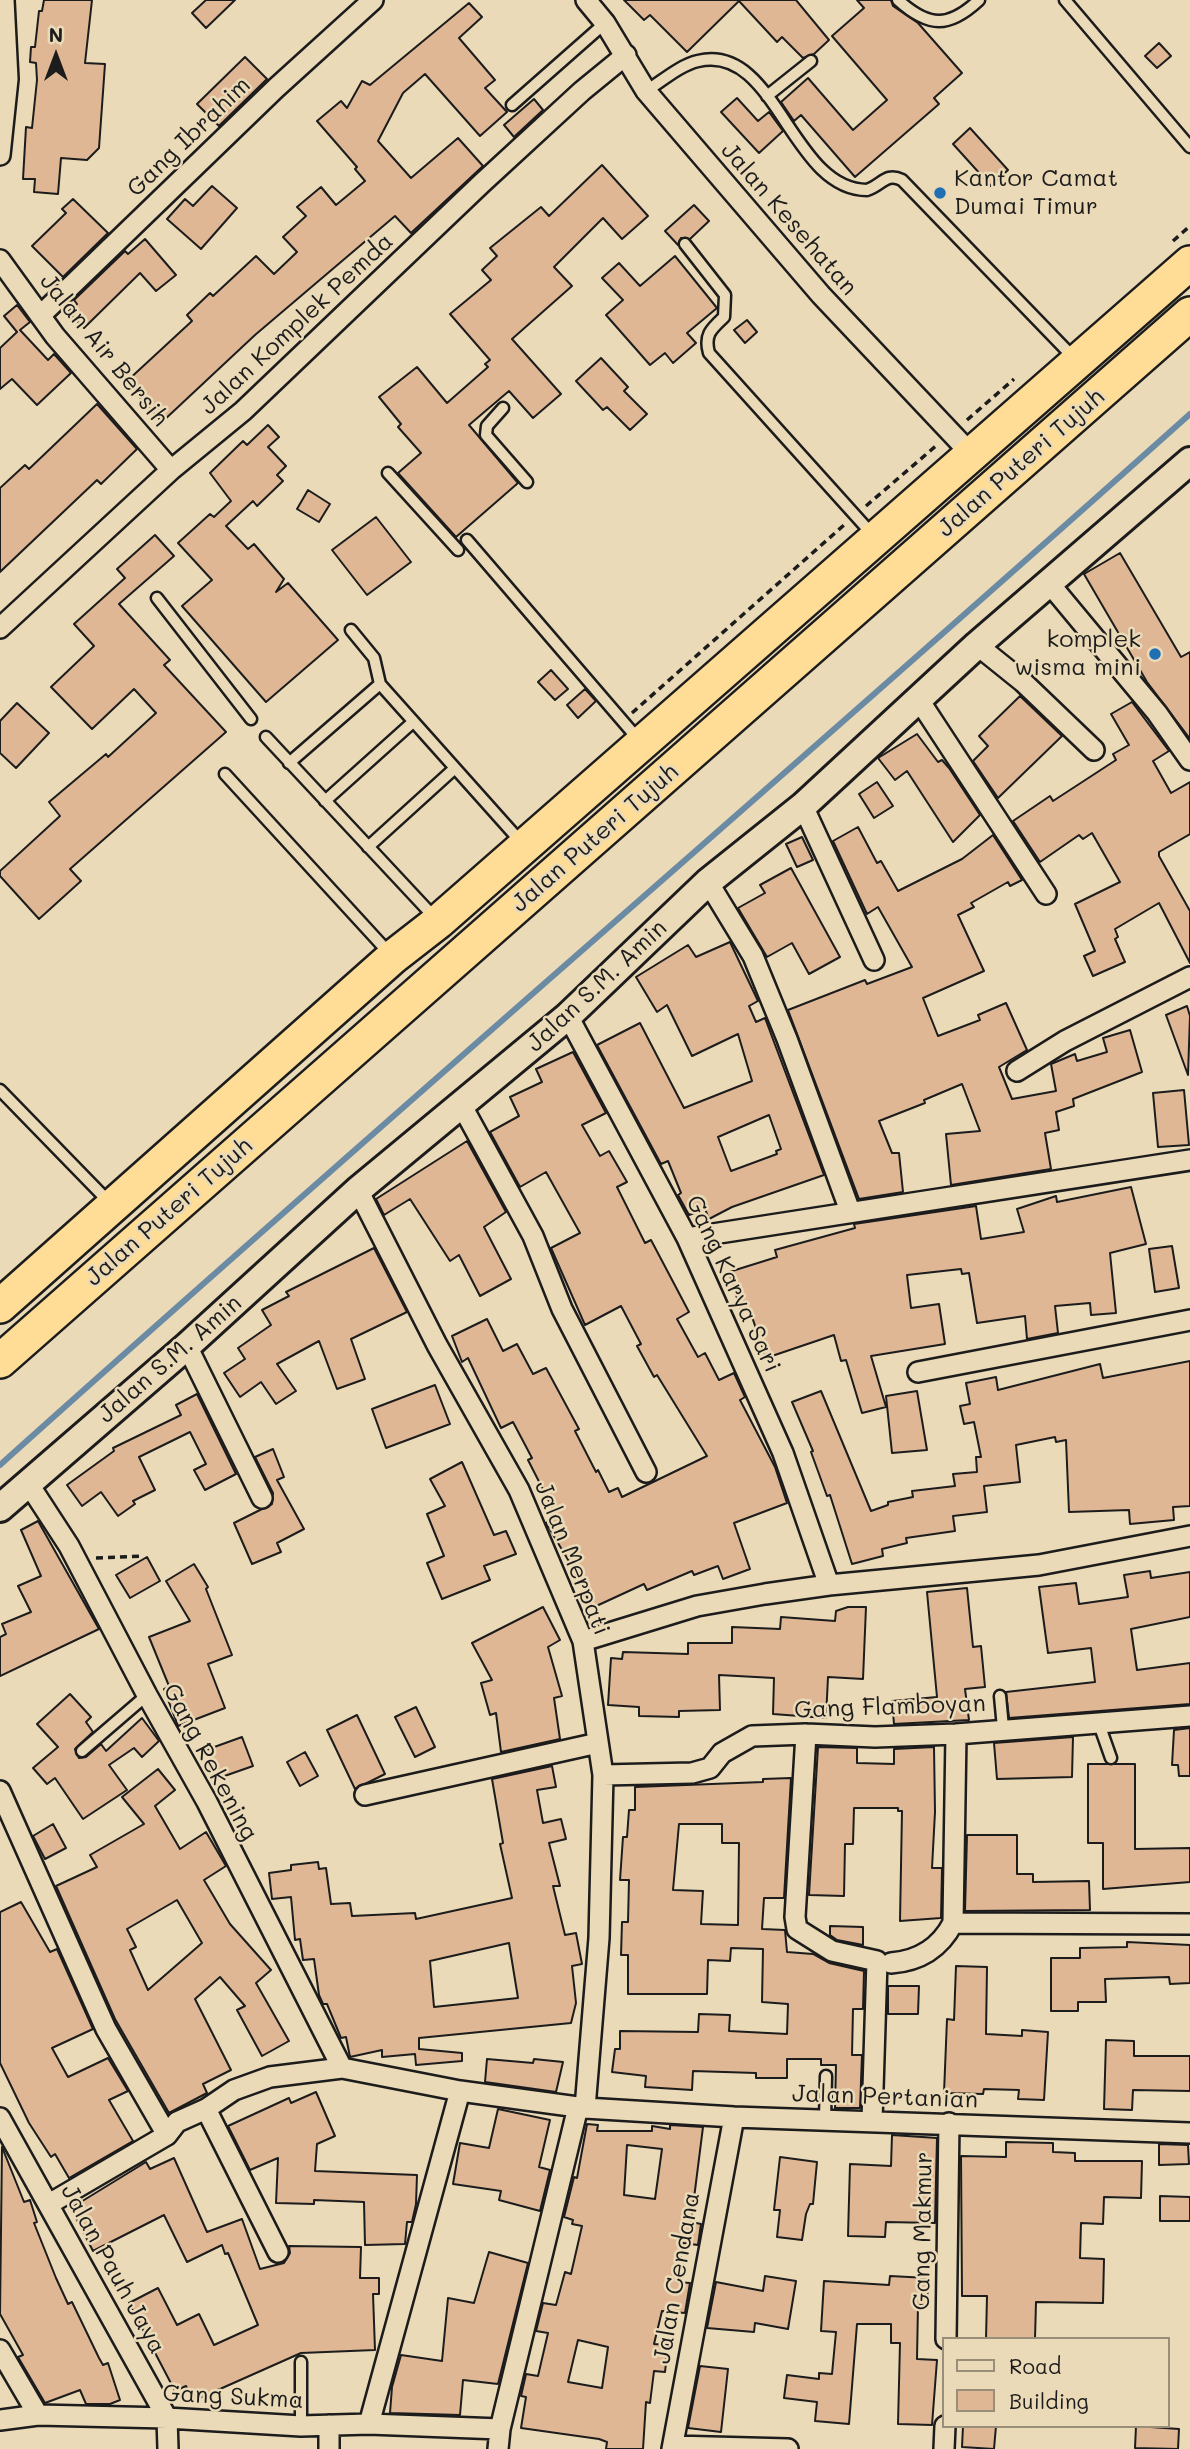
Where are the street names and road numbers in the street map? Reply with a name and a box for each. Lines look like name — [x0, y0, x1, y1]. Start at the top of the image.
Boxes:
street label: Gang Ibrahim — [121, 71, 257, 203]
street label: Jalan Kesehatan — [715, 137, 863, 301]
street label: Jalan Komplek Pemda — [195, 227, 399, 421]
street label: Jalan Air Bersih — [34, 268, 174, 432]
street label: Jalan Puteri Tujuh — [932, 383, 1110, 543]
street label: Jalan Puteri Tujuh — [506, 758, 684, 918]
street label: Jalan S.M. Amin — [521, 914, 673, 1058]
street label: Jalan Puteri Tujuh — [80, 1132, 258, 1292]
street label: Gang Karya Sari — [679, 1191, 787, 1377]
street label: Jalan S.M. Amin — [92, 1289, 248, 1429]
street label: Jalan Merpati — [528, 1477, 616, 1639]
street label: Gang Rekening — [157, 1679, 263, 1845]
street label: Gang Flamboyan — [794, 1689, 986, 1725]
street label: Jalan Pertanian — [792, 2079, 978, 2115]
street label: Gang Makmur — [907, 2151, 939, 2311]
street label: Jalan Pauh Jaya — [54, 2179, 172, 2359]
street label: Jalan Cendana — [648, 2190, 706, 2366]
street label: Gang Sukma — [162, 2379, 304, 2415]

